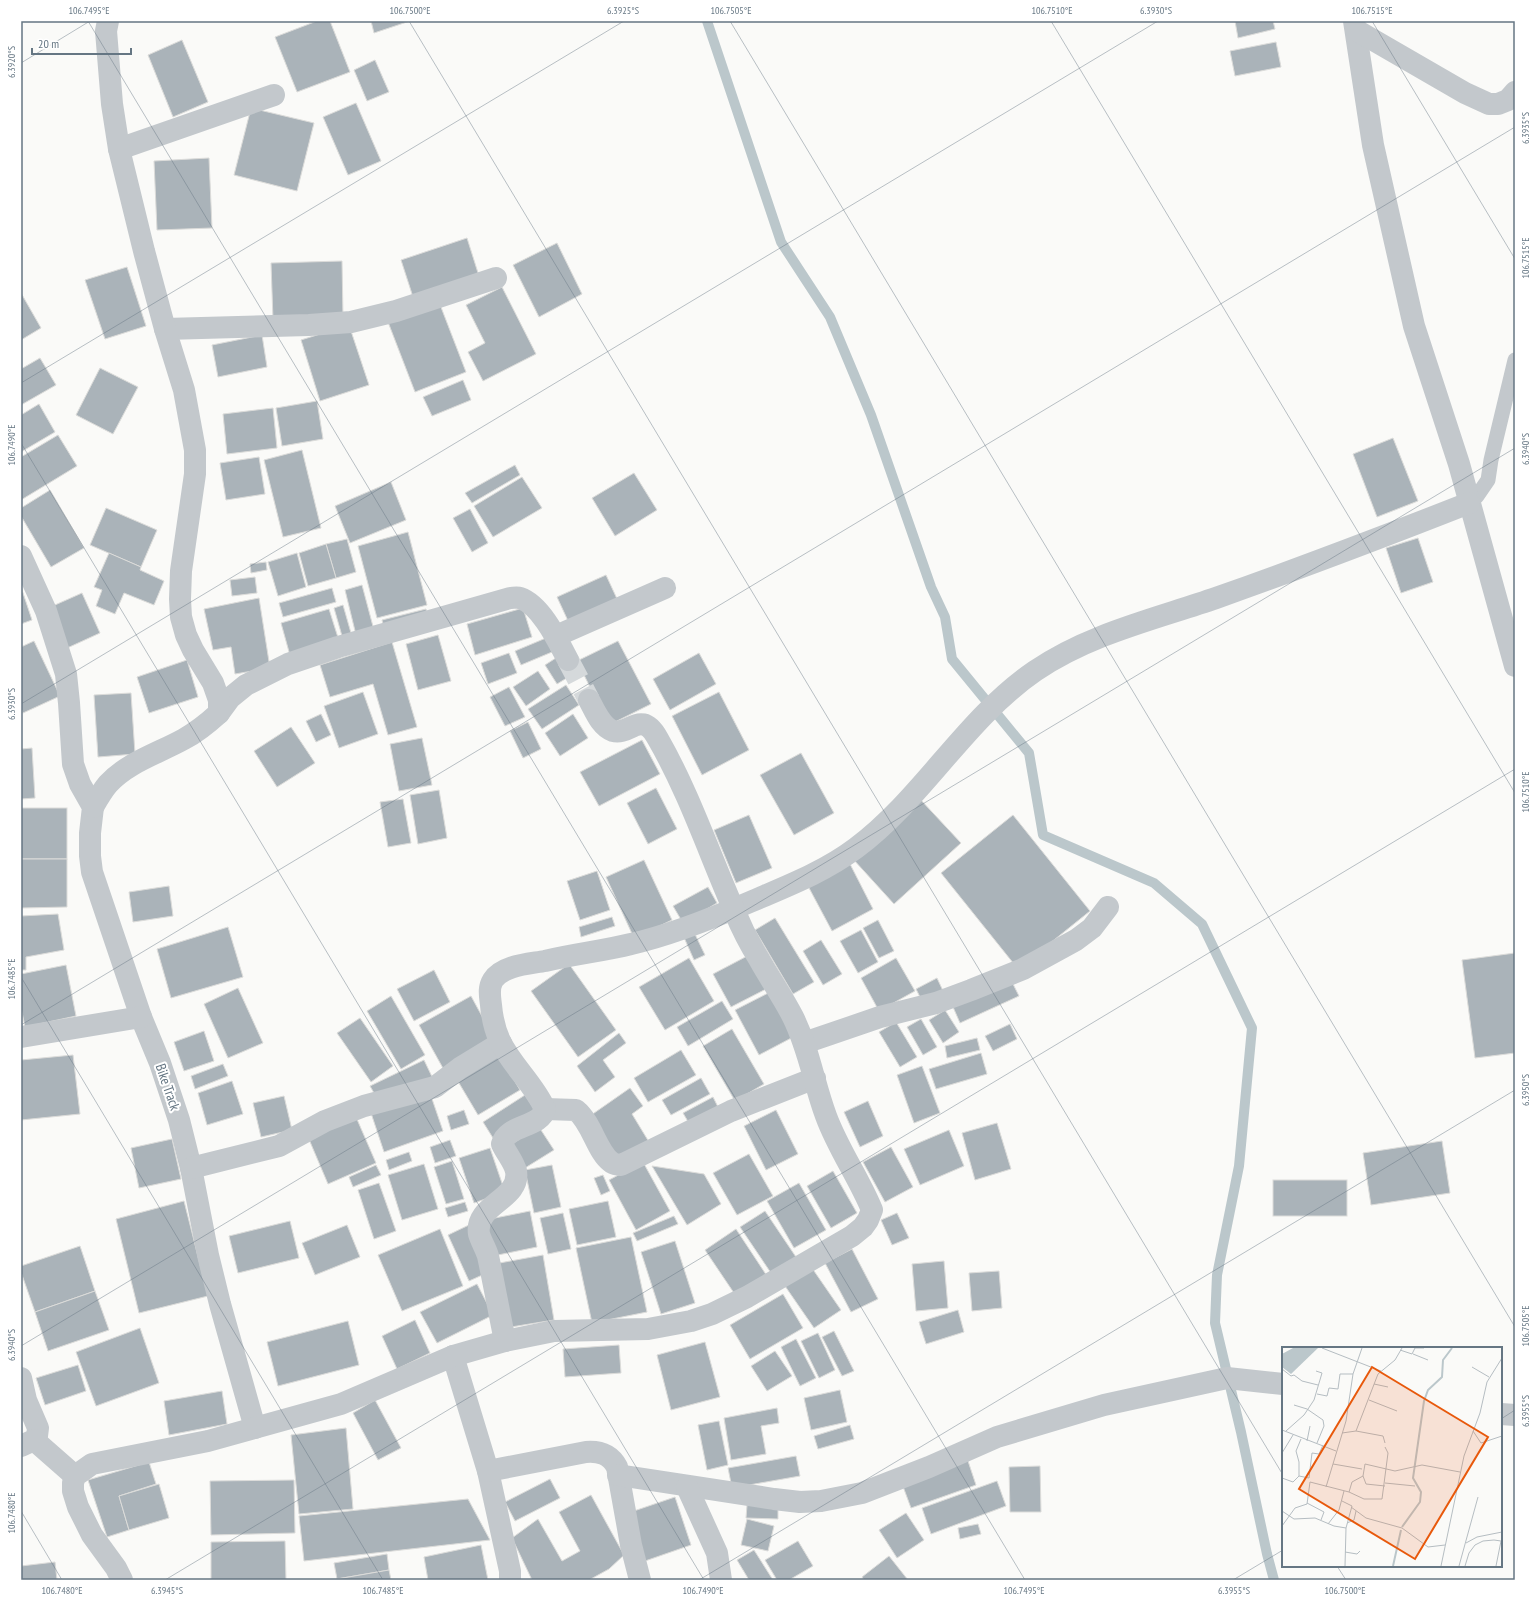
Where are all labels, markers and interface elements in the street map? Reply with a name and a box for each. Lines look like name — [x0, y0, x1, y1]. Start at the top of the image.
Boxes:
text: 106.7495°E — [69, 4, 110, 17]
text: 106.7500°E — [390, 4, 431, 17]
text: 6.3925°S — [607, 4, 639, 17]
text: 106.7505°E — [711, 4, 752, 17]
text: 106.7510°E — [1032, 4, 1073, 17]
text: 6.3930°S — [1140, 4, 1172, 17]
text: 106.7515°E — [1352, 4, 1393, 17]
scale bar — [32, 30, 131, 56]
text: 20 m — [38, 36, 59, 51]
text: 6.3920°S — [5, 46, 18, 78]
text: 6.3935°S — [1519, 112, 1532, 144]
text: 106.7515°E — [1519, 238, 1532, 279]
text: 106.7490°E — [5, 425, 18, 466]
text: 6.3940°S — [1519, 433, 1532, 465]
text: 6.3930°S — [5, 688, 18, 720]
text: 106.7510°E — [1519, 772, 1532, 813]
text: 106.7485°E — [5, 959, 18, 1000]
street label: Bike Track — [152, 1061, 185, 1113]
text: 6.3950°S — [1519, 1074, 1532, 1106]
text: 106.7505°E — [1519, 1306, 1532, 1347]
text: 6.3940°S — [5, 1329, 18, 1361]
inset map — [1282, 1347, 1502, 1567]
text: 6.3955°S — [1519, 1395, 1532, 1427]
text: 106.7480°E — [5, 1493, 18, 1534]
text: 106.7480°E — [42, 1584, 83, 1597]
text: 6.3945°S — [151, 1584, 183, 1597]
text: 106.7485°E — [363, 1584, 404, 1597]
text: 106.7490°E — [683, 1584, 724, 1597]
text: 106.7495°E — [1004, 1584, 1045, 1597]
text: 6.3955°S — [1218, 1584, 1250, 1597]
text: 106.7500°E — [1325, 1584, 1366, 1597]

